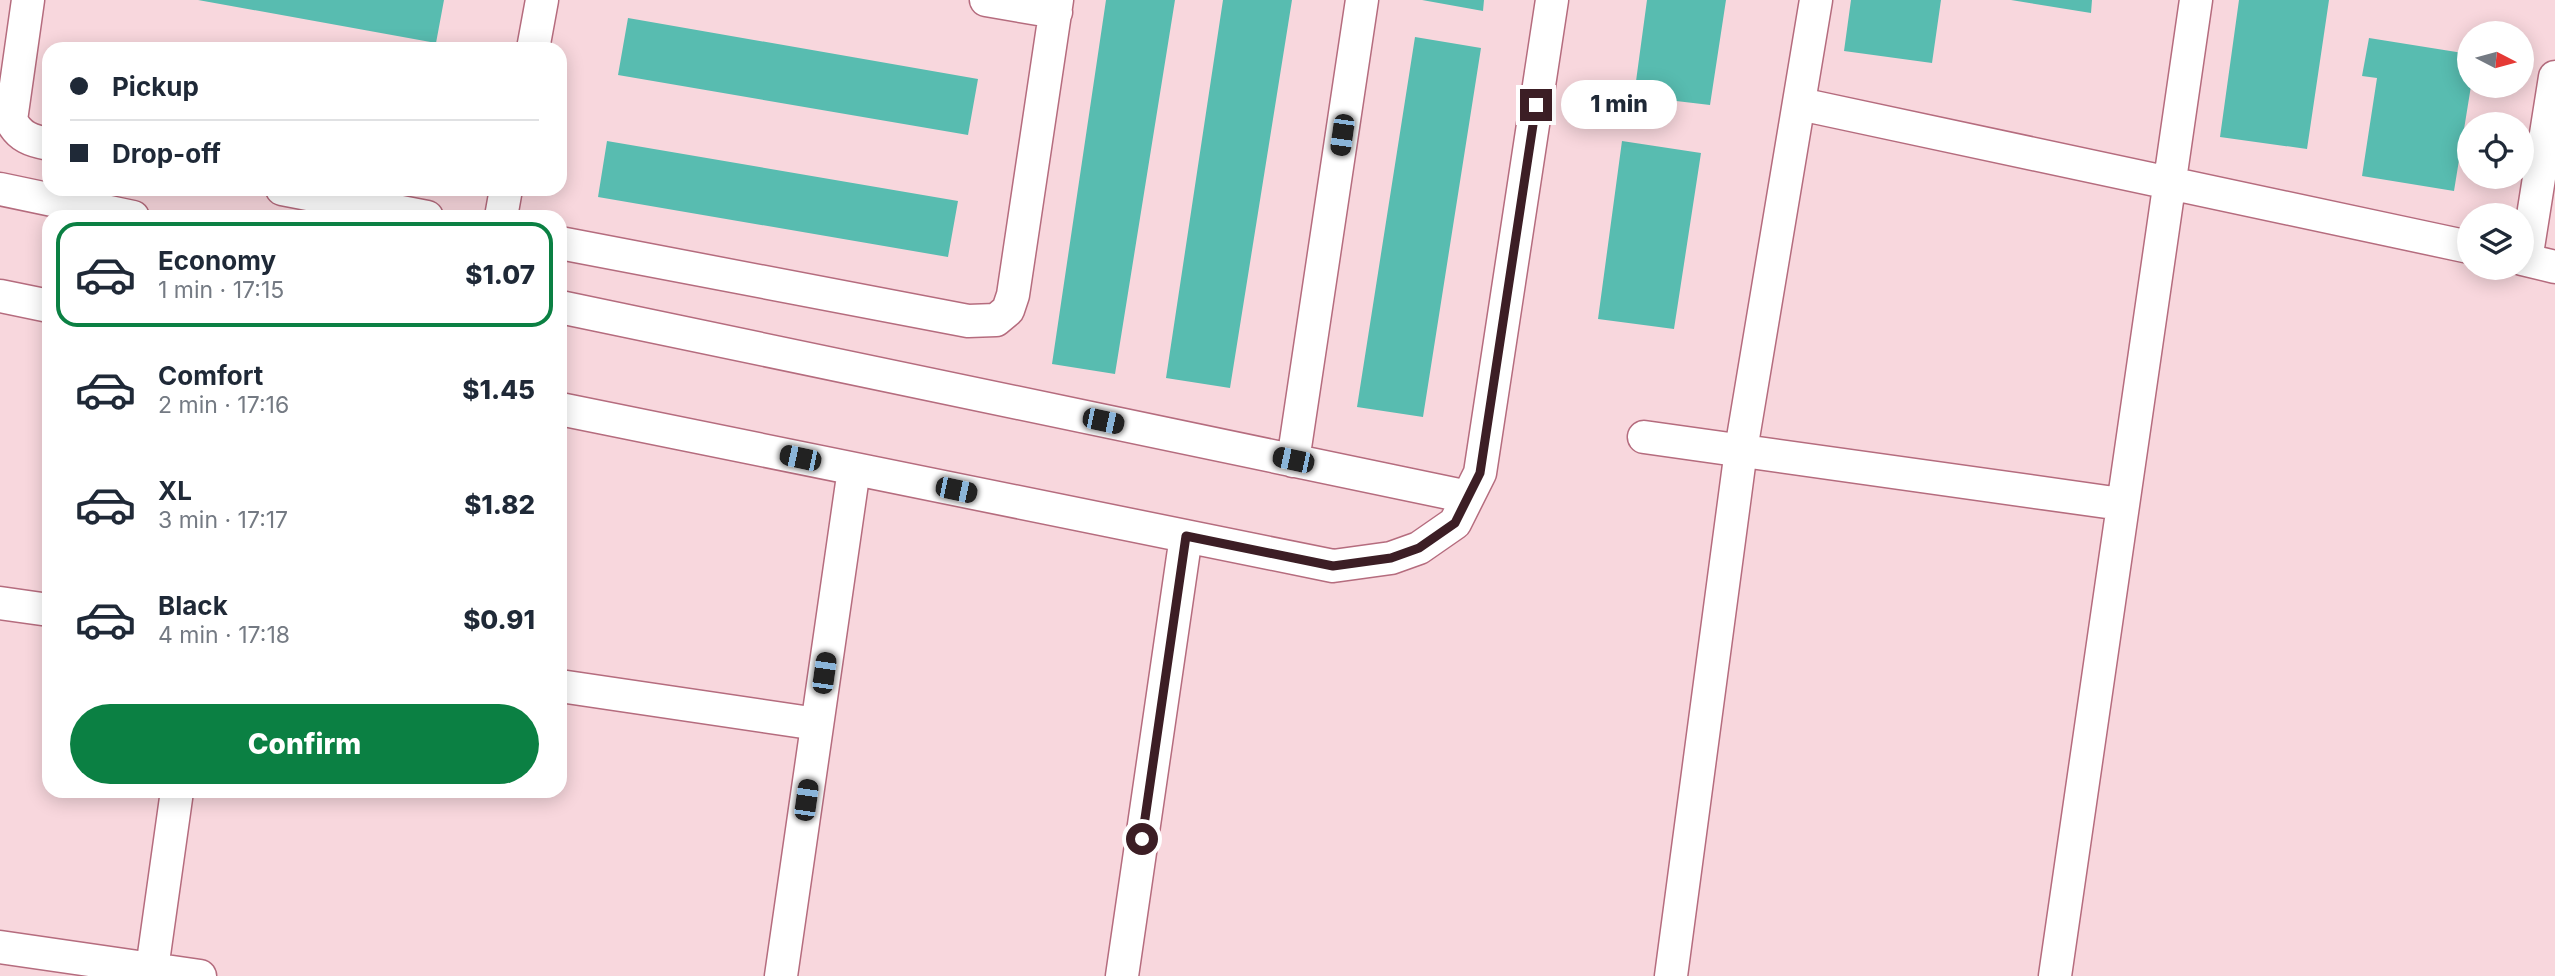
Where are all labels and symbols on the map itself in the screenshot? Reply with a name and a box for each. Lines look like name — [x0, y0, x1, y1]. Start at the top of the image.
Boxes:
north arrow — [2457, 21, 2534, 98]
callout: 1 min — [1560, 80, 1676, 130]
route end — [1520, 89, 1552, 121]
car — [1329, 113, 1356, 157]
car — [1081, 406, 1126, 436]
car — [778, 443, 823, 473]
car — [1271, 445, 1316, 475]
car — [934, 475, 979, 505]
car — [811, 651, 838, 695]
car — [793, 778, 820, 822]
route start — [1126, 823, 1158, 855]

